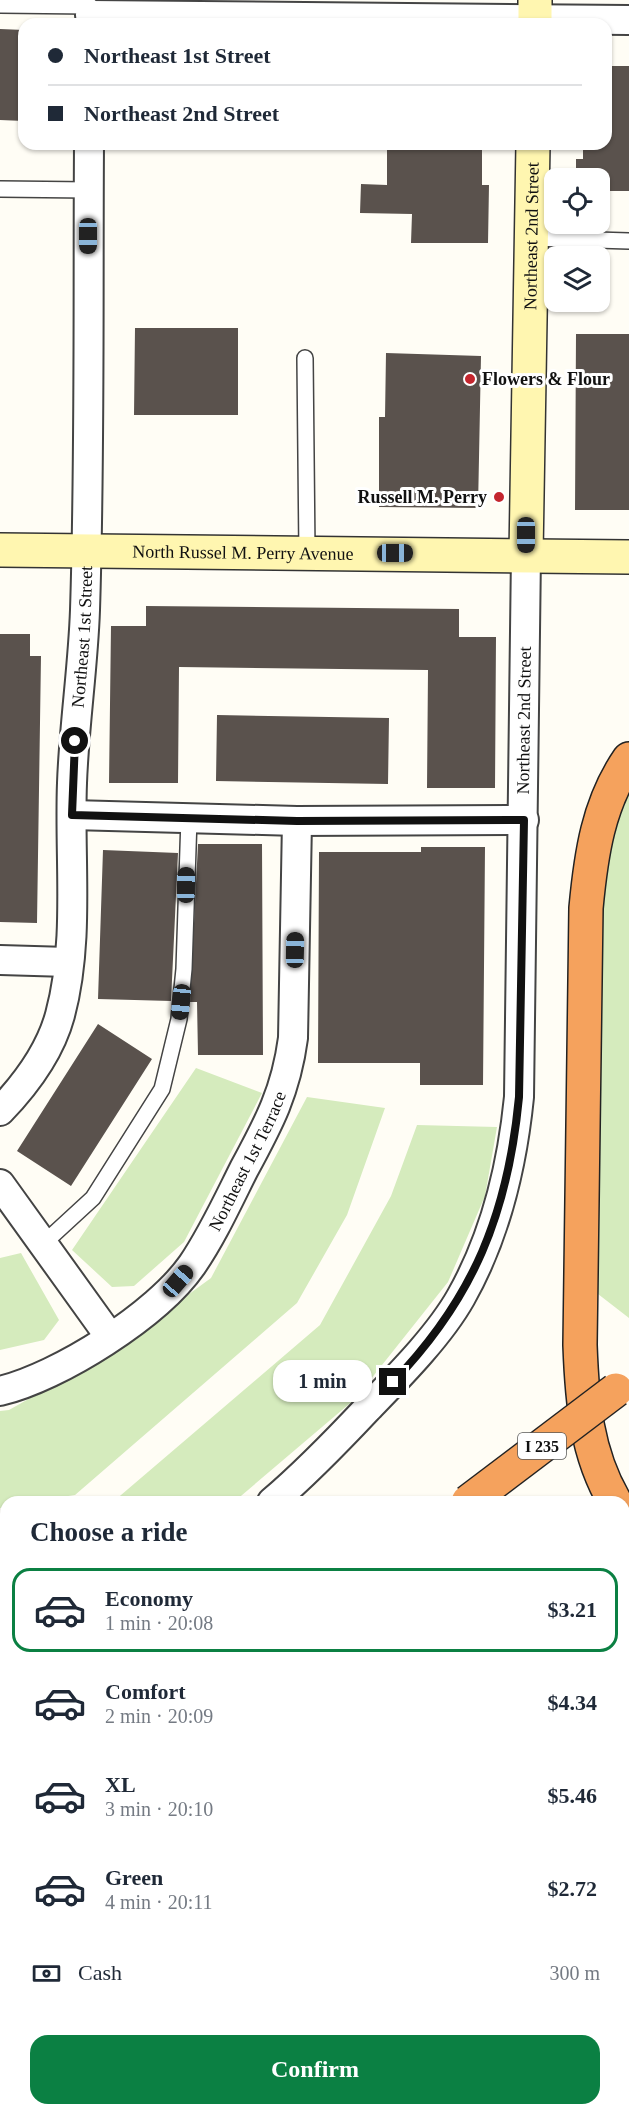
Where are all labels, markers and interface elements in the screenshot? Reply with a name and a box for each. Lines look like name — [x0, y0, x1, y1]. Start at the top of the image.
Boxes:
text: Northeast 1st Street — [84, 43, 271, 68]
text: Northeast 2nd Street — [84, 101, 279, 126]
street label: Northeast 2nd Street — [520, 162, 543, 310]
map controls — [544, 168, 610, 312]
button: locate — [544, 168, 610, 234]
car — [79, 218, 97, 254]
button: layers — [544, 246, 610, 312]
place label: Flowers & Flour — [482, 369, 610, 389]
marker: Flowers & Flour — [463, 372, 477, 386]
place label: Russell M. Perry — [358, 487, 487, 507]
marker: Russell M. Perry — [492, 490, 506, 504]
car — [517, 517, 535, 553]
street label: North Russel M. Perry Avenue — [132, 541, 354, 564]
car — [377, 544, 413, 562]
street label: Northeast 1st Street — [67, 566, 96, 709]
street label: Northeast 2nd Street — [513, 646, 535, 795]
route start — [61, 727, 88, 754]
car — [177, 867, 195, 903]
car — [286, 932, 304, 968]
car — [170, 983, 192, 1021]
street label: Northeast 1st Terrace — [205, 1089, 290, 1234]
car — [159, 1262, 197, 1300]
callout: 1 min — [273, 1361, 372, 1403]
route end — [379, 1368, 406, 1395]
text: 1 min — [298, 1370, 347, 1392]
road number: I 235 — [518, 1433, 566, 1459]
text: Choose a ride — [30, 1517, 188, 1547]
icon: car — [33, 1583, 87, 1637]
text: Economy — [105, 1586, 193, 1611]
text: $3.21 — [548, 1597, 597, 1622]
text: 1 min · 20:08 — [105, 1612, 213, 1634]
icon: car — [33, 1676, 87, 1730]
text: Comfort — [105, 1679, 186, 1704]
text: $4.34 — [548, 1690, 597, 1715]
text: 2 min · 20:09 — [105, 1705, 213, 1727]
icon: car — [33, 1769, 87, 1823]
text: XL — [105, 1772, 136, 1797]
text: $5.46 — [548, 1783, 597, 1808]
text: 3 min · 20:10 — [105, 1798, 213, 1820]
icon: car — [33, 1862, 87, 1916]
text: Green — [105, 1865, 163, 1890]
text: $2.72 — [548, 1876, 597, 1901]
text: 4 min · 20:11 — [105, 1891, 213, 1913]
icon: cash — [30, 1957, 63, 1990]
text: Cash — [78, 1960, 122, 1985]
text: 300 m — [549, 1962, 600, 1984]
button: Confirm — [30, 2035, 600, 2104]

